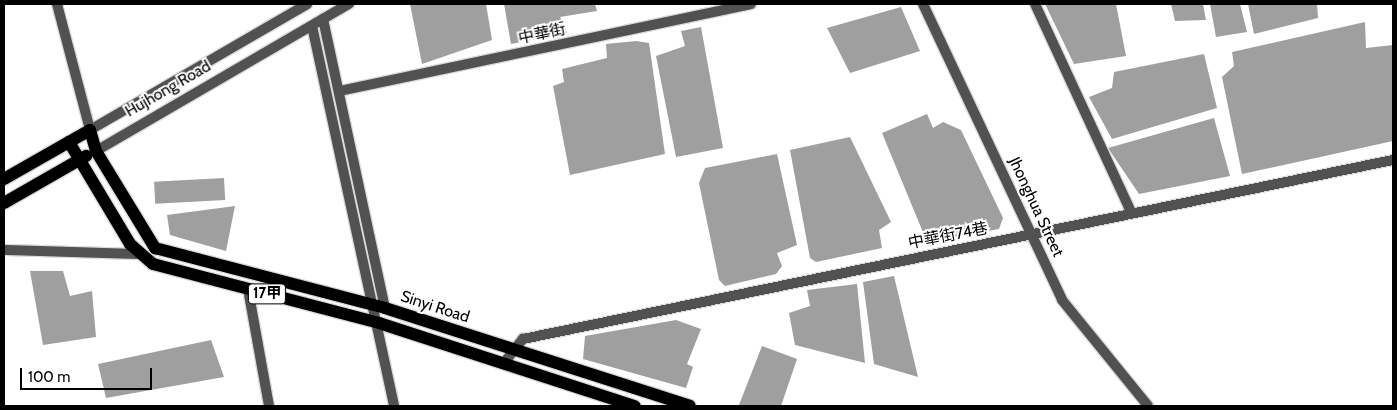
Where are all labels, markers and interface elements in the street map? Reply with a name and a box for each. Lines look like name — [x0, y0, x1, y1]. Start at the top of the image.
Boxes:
street label: 中華街 — [517, 20, 567, 48]
street label: Hujhong Road — [122, 57, 214, 121]
street label: Jhonghua Street — [1005, 154, 1067, 260]
street label: 中華街74巷 — [907, 219, 989, 253]
road number: 17甲 — [247, 282, 287, 306]
street label: Sinyi Road — [398, 287, 472, 327]
scale bar — [22, 358, 155, 390]
text: 100 m — [28, 368, 70, 386]

